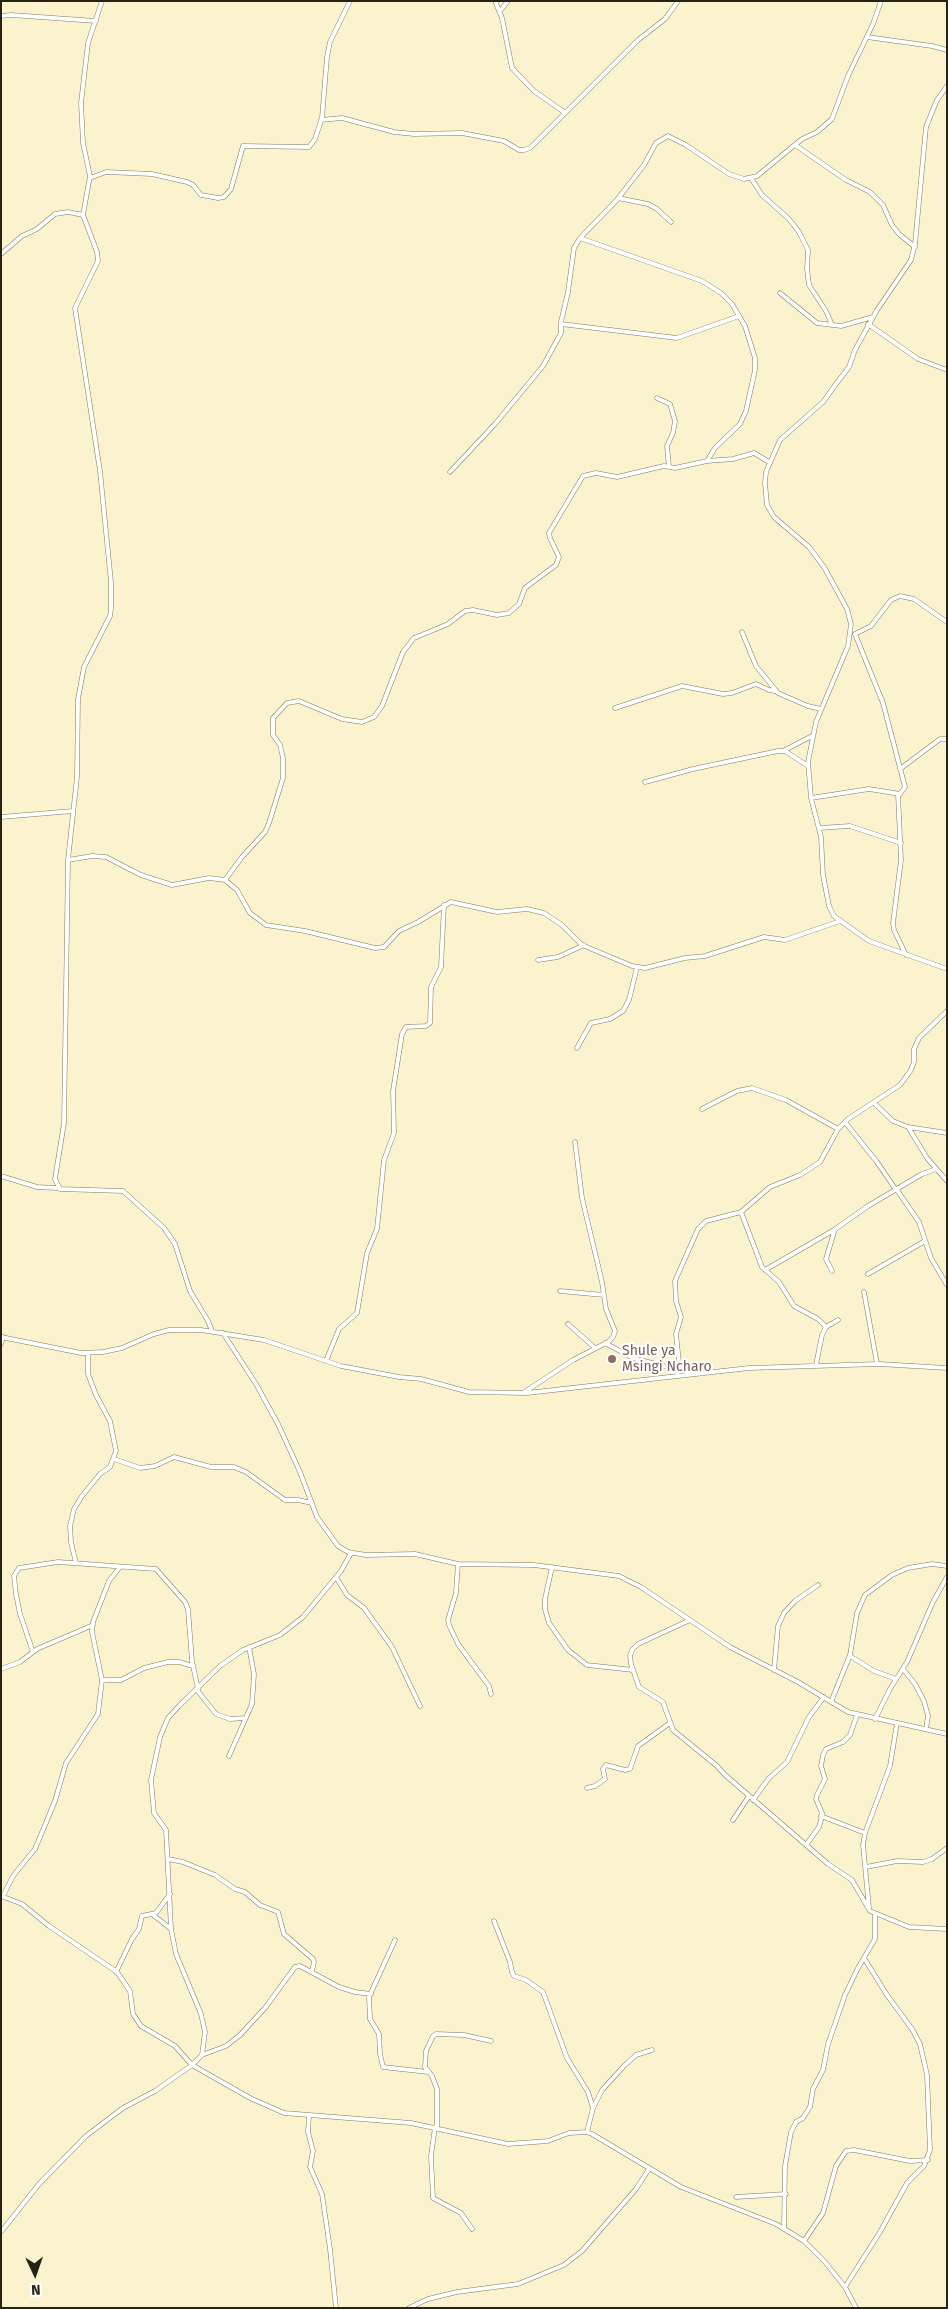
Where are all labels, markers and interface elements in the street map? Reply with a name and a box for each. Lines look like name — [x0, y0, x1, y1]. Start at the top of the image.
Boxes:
place label: Shule ya Msingi Ncharo — [622, 1343, 712, 1375]
marker: Shule ya Msingi Ncharo — [606, 1353, 618, 1365]
north arrow — [10, 2249, 60, 2299]
text: N — [31, 2281, 41, 2298]

